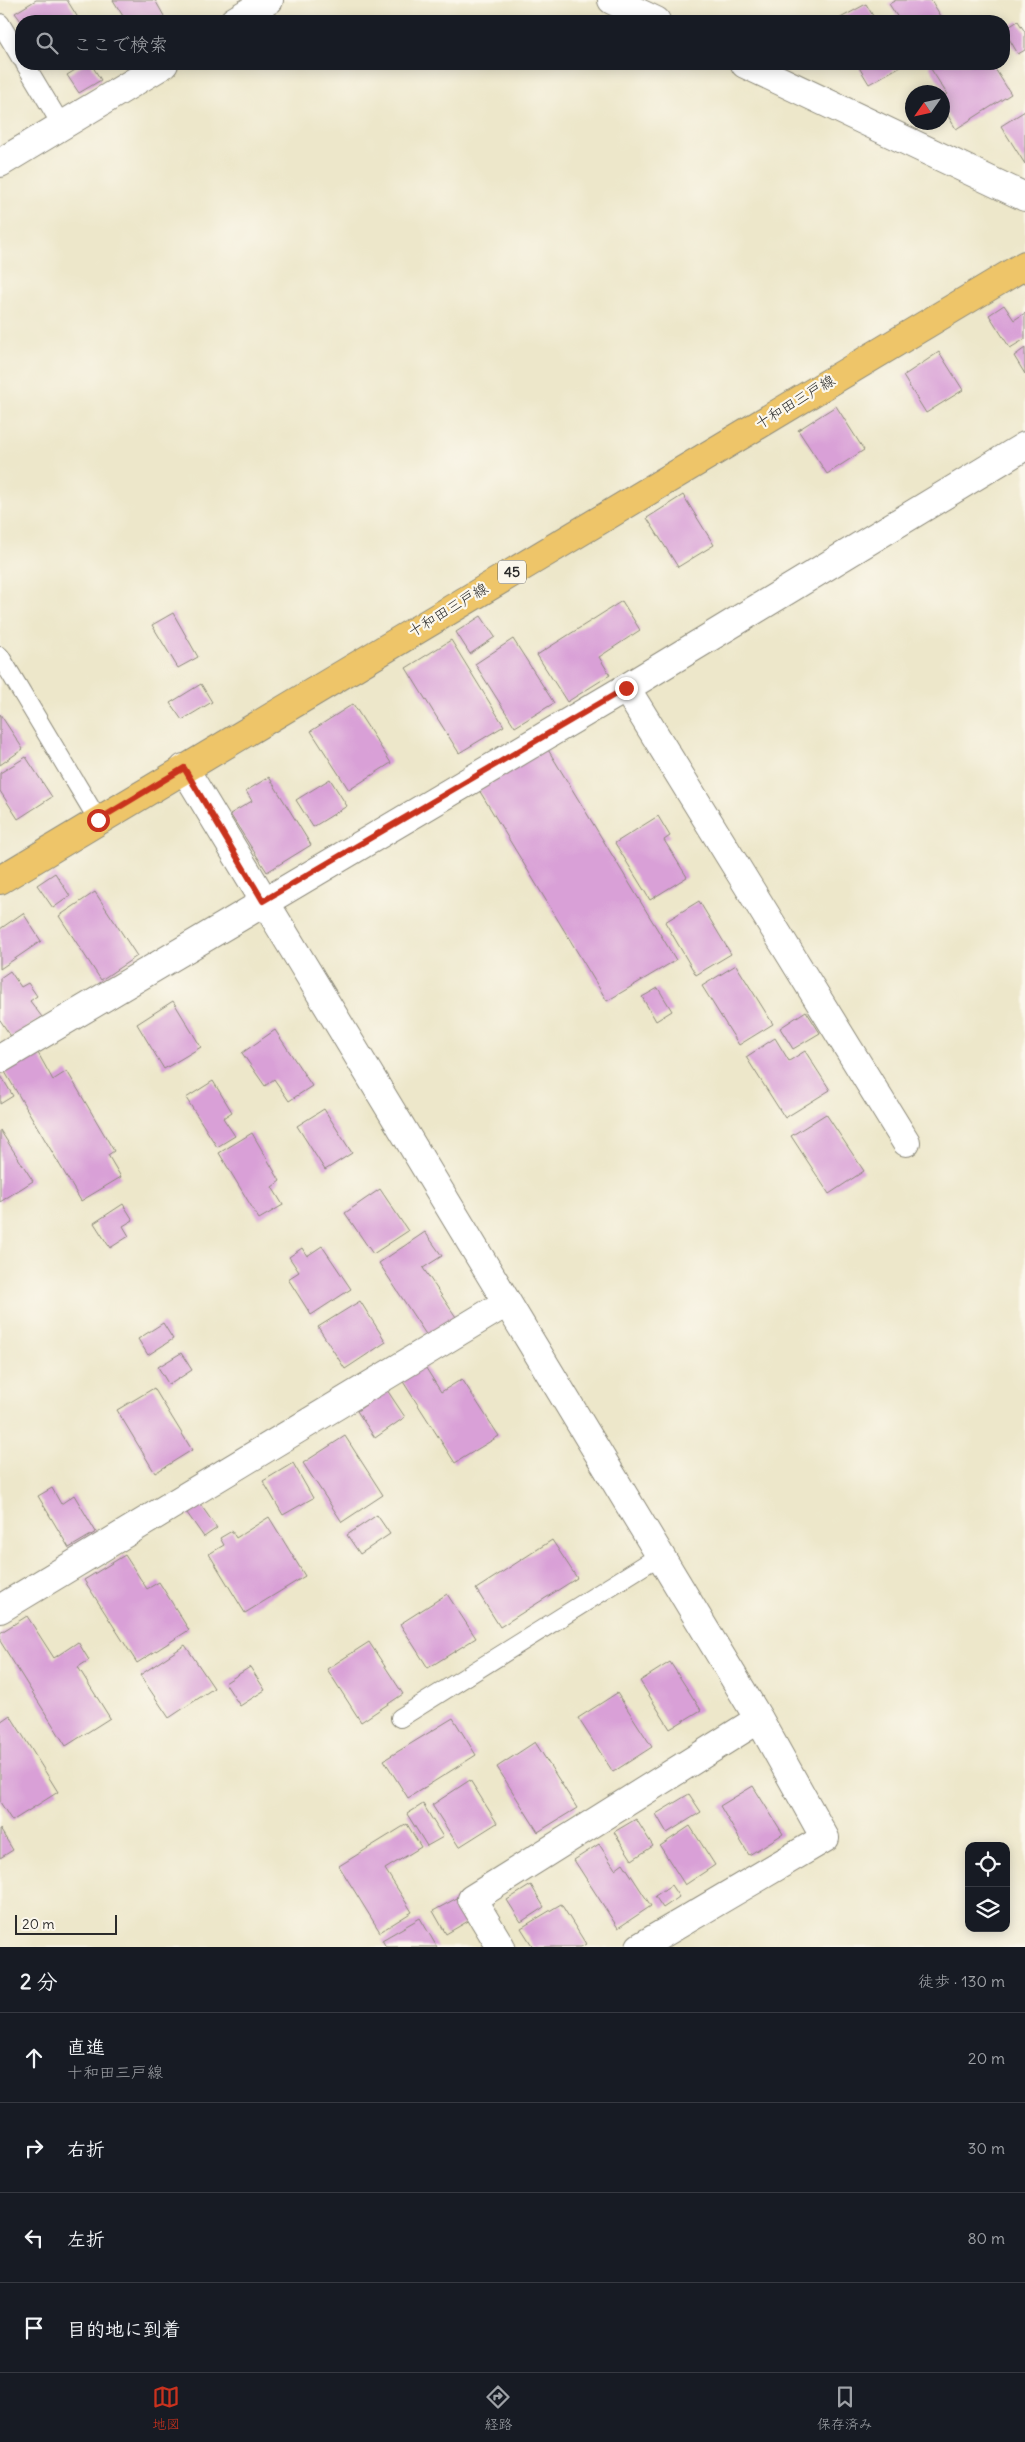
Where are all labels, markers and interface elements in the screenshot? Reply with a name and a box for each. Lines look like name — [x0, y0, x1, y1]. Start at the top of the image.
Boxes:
search box — [15, 15, 1010, 70]
icon: search — [33, 29, 61, 57]
text: ここで検索 — [73, 32, 168, 56]
north arrow — [905, 85, 950, 130]
street label: 十和田三戸線 — [751, 370, 838, 433]
road number: 45 — [498, 560, 526, 584]
street label: 十和田三戸線 — [404, 578, 491, 641]
route end — [615, 677, 638, 700]
route start — [87, 809, 110, 832]
map controls — [965, 1842, 1010, 1932]
button: locate — [965, 1842, 1010, 1887]
button: layers — [965, 1887, 1010, 1932]
scale bar — [15, 1912, 118, 1935]
text: 20 m — [22, 1915, 55, 1933]
text: 2 分 — [20, 1968, 58, 1995]
text: 徒歩 · 130 m — [918, 1971, 1005, 1991]
text: 直進 — [67, 2035, 105, 2059]
icon: ahead — [20, 2044, 48, 2072]
text: 20 m — [968, 2048, 1005, 2068]
text: 十和田三戸線 — [67, 2062, 163, 2082]
icon: right — [20, 2134, 48, 2162]
text: 右折 — [67, 2137, 105, 2161]
text: 30 m — [968, 2138, 1005, 2158]
icon: left — [20, 2224, 48, 2252]
text: 左折 — [67, 2227, 105, 2251]
text: 80 m — [967, 2228, 1005, 2248]
icon: arrive — [20, 2314, 48, 2342]
text: 目的地に到着 — [67, 2317, 181, 2341]
tab: 地図 — [152, 2383, 180, 2433]
tab: 経路 — [484, 2383, 512, 2433]
tab: 保存済み — [817, 2383, 873, 2433]

